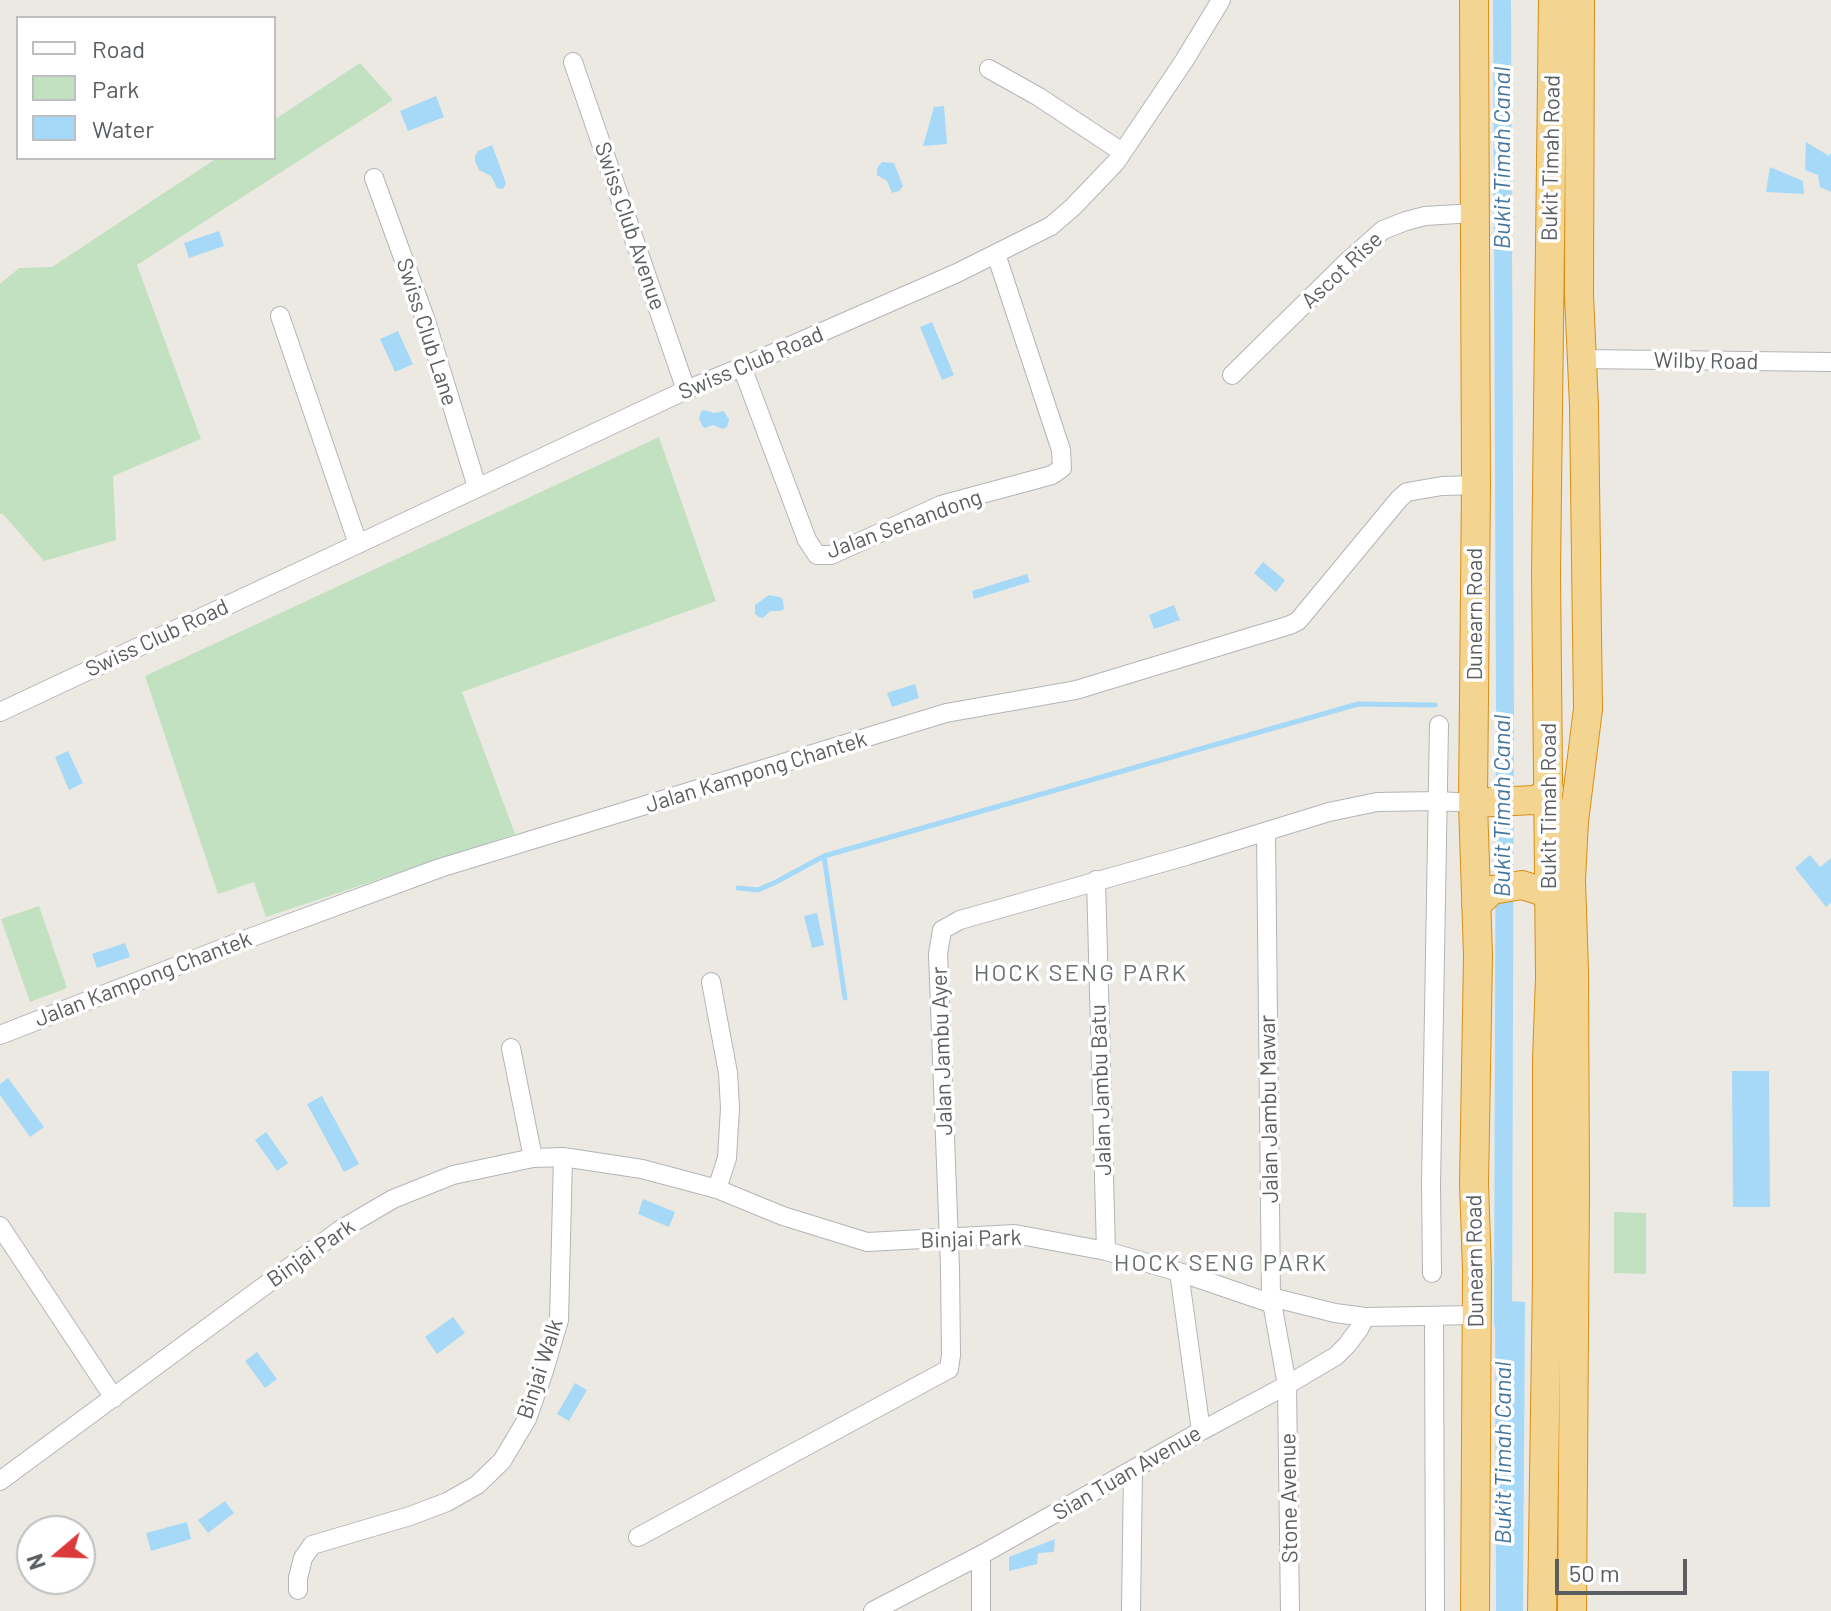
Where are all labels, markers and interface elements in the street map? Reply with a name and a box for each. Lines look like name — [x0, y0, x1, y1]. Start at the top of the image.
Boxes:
legend — [16, 16, 276, 160]
text: Road — [92, 34, 145, 63]
water label: Bukit Timah Canal — [1488, 67, 1516, 249]
text: Park — [92, 74, 139, 103]
street label: Bukit Timah Road — [1536, 75, 1566, 241]
text: Water — [92, 114, 154, 143]
street label: Swiss Club Avenue — [589, 138, 671, 314]
street label: Ascot Rise — [1296, 226, 1388, 314]
street label: Swiss Club Lane — [391, 255, 463, 409]
street label: Swiss Club Road — [675, 321, 827, 405]
street label: Wilby Road — [1653, 347, 1759, 375]
street label: Jalan Senandong — [823, 484, 985, 564]
street label: Dunearn Road — [1462, 548, 1488, 680]
street label: Swiss Club Road — [81, 593, 233, 683]
water label: Bukit Timah Canal — [1488, 715, 1516, 897]
street label: Bukit Timah Road — [1536, 723, 1562, 889]
street label: Jalan Kampong Chantek — [642, 726, 870, 818]
street label: Jalan Kampong Chantek — [31, 925, 255, 1033]
district label: HOCK SENG PARK — [974, 959, 1188, 987]
street label: Jalan Jambu Ayer — [926, 966, 958, 1136]
street label: Jalan Jambu Batu — [1085, 1004, 1117, 1176]
street label: Jalan Jambu Mawar — [1254, 1015, 1284, 1203]
street label: Dunearn Road — [1461, 1195, 1489, 1327]
street label: Binjai Park — [262, 1213, 360, 1293]
street label: Binjai Park — [920, 1224, 1022, 1254]
district label: HOCK SENG PARK — [1114, 1249, 1328, 1277]
street label: Binjai Walk — [511, 1316, 569, 1422]
water label: Bukit Timah Canal — [1489, 1362, 1517, 1544]
street label: Sian Tuan Avenue — [1048, 1420, 1206, 1526]
street label: Stone Avenue — [1275, 1433, 1303, 1563]
north arrow — [16, 1515, 96, 1595]
scale bar — [1559, 1543, 1691, 1593]
text: N — [21, 1551, 50, 1573]
text: 50 m — [1569, 1558, 1620, 1587]

